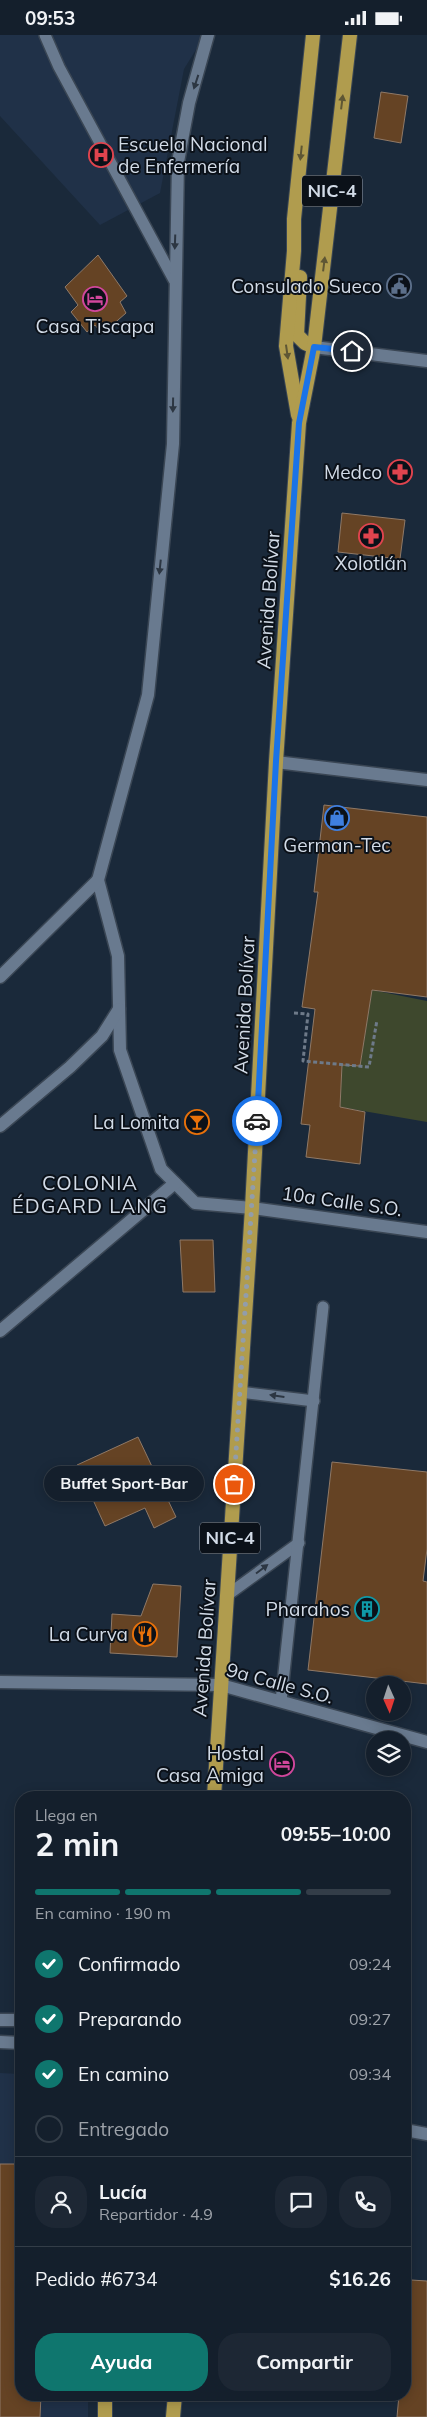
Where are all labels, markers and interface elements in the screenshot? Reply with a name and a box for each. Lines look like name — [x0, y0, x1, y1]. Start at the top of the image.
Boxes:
text: 09:53 — [25, 6, 75, 30]
one-way arrow — [191, 75, 199, 90]
one-way arrow — [338, 94, 346, 110]
place label: Escuela Nacional de Enfermería — [118, 132, 267, 178]
hospital icon: Escuela Nacional de Enfermería — [88, 142, 114, 168]
one-way arrow — [297, 145, 305, 161]
road number: NIC-4 — [302, 175, 362, 207]
one-way arrow — [171, 235, 179, 251]
one-way arrow — [320, 256, 328, 272]
public building icon: Consulado Sueco — [386, 273, 412, 299]
place label: Consulado Sueco — [231, 274, 382, 298]
hotel icon: Casa Tiscapa — [82, 286, 108, 312]
place label: Casa Tiscapa — [36, 314, 154, 338]
pin — [331, 330, 373, 372]
icon: home — [338, 337, 366, 365]
one-way arrow — [283, 344, 291, 360]
one-way arrow — [169, 397, 177, 413]
pharmacy icon: Medco — [387, 459, 413, 485]
place label: Medco — [324, 460, 382, 484]
pharmacy icon: Xolotlán — [358, 523, 384, 549]
street label: Avenida Bolívar — [251, 530, 285, 670]
place label: Xolotlán — [335, 551, 407, 575]
one-way arrow — [156, 559, 164, 575]
shop icon: German-Tec — [324, 805, 350, 831]
place label: German-Tec — [283, 833, 391, 857]
street label: Avenida Bolívar — [228, 935, 260, 1075]
courier — [232, 1096, 282, 1146]
icon: car — [243, 1107, 271, 1135]
bar icon: La Lomita — [184, 1109, 210, 1135]
place label: La Lomita — [93, 1110, 180, 1134]
district label: COLONIA ÉDGARD LANG — [12, 1170, 168, 1218]
street label: 10a Calle S.O. — [280, 1181, 404, 1221]
one-way arrow — [269, 1391, 285, 1399]
pin — [213, 1463, 255, 1505]
callout: Buffet Sport-Bar — [44, 1467, 204, 1501]
icon: bag — [220, 1470, 248, 1498]
text: Buffet Sport-Bar — [60, 1473, 188, 1493]
road number: NIC-4 — [200, 1523, 260, 1554]
one-way arrow — [256, 1565, 269, 1575]
street label: Avenida Bolívar — [187, 1578, 221, 1718]
building icon: Pharahos — [354, 1596, 380, 1622]
place label: Pharahos — [265, 1597, 350, 1621]
restaurant icon: La Curva — [132, 1621, 158, 1647]
place label: La Curva — [49, 1622, 128, 1646]
street label: 9a Calle S.O. — [224, 1657, 336, 1709]
north arrow — [366, 1676, 411, 1721]
map controls — [366, 1676, 411, 1776]
button: layers — [366, 1731, 411, 1776]
place label: Hostal Casa Amiga — [156, 1741, 264, 1787]
hotel icon: Hostal Casa Amiga — [269, 1751, 295, 1777]
text: Llega en — [35, 1805, 98, 1825]
text: 09:55–10:00 — [281, 1822, 391, 1846]
text: 2 min — [35, 1824, 119, 1864]
text: En camino · 190 m — [35, 1903, 171, 1923]
icon: check — [35, 1950, 63, 1978]
text: Confirmado — [78, 1952, 180, 1976]
text: 09:24 — [349, 1954, 391, 1974]
icon: check — [35, 2005, 63, 2033]
text: Preparando — [78, 2007, 182, 2031]
text: 09:27 — [349, 2009, 391, 2029]
icon: check — [35, 2060, 63, 2088]
text: En camino — [78, 2062, 169, 2086]
text: 09:34 — [349, 2064, 391, 2084]
text: Entregado — [78, 2117, 169, 2141]
button: person — [35, 2176, 87, 2228]
button: chat — [275, 2176, 327, 2228]
button: phone — [339, 2176, 391, 2228]
text: Lucía — [99, 2180, 147, 2204]
text: Repartidor · 4.9 — [99, 2204, 213, 2224]
text: Pedido #6734 — [35, 2267, 157, 2291]
text: $16.26 — [329, 2267, 391, 2291]
button: Ayuda — [35, 2333, 208, 2391]
button: Compartir — [218, 2333, 391, 2391]

